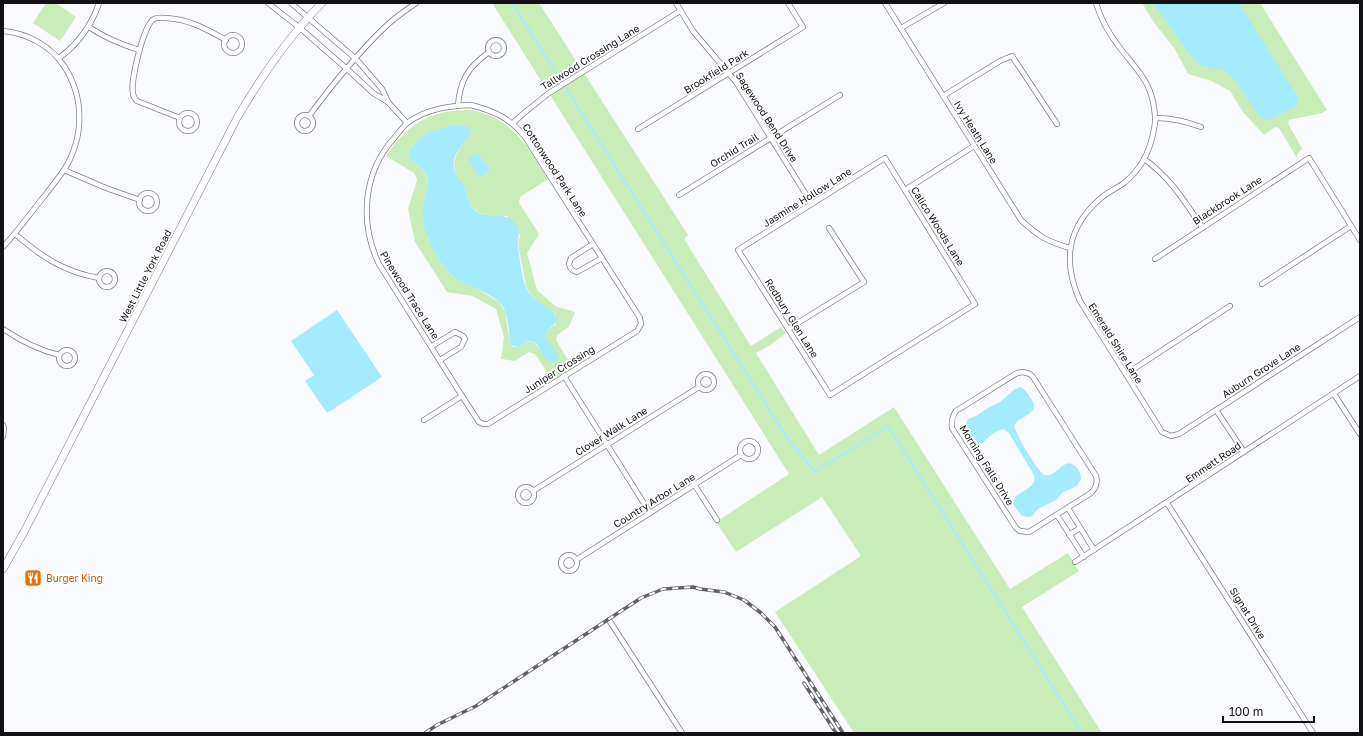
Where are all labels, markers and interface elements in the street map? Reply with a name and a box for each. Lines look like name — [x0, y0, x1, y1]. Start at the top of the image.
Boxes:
street label: Tallwood Crossing Lane — [538, 22, 642, 92]
street label: Brookfield Park — [682, 46, 751, 96]
street label: Sagewood Bend Drive — [733, 70, 801, 164]
street label: Ivy Heath Lane — [952, 98, 1000, 166]
street label: Cottonwood Park Lane — [520, 121, 590, 219]
street label: Orchid Trail — [708, 130, 760, 170]
street label: Jasmine Hollow Lane — [760, 165, 854, 229]
street label: Blackbrook Lane — [1190, 173, 1264, 227]
street label: Calico Woods Lane — [909, 184, 967, 268]
street label: West Little York Road — [116, 228, 174, 324]
street label: Pinewood Trace Lane — [378, 249, 442, 341]
street label: Redbury Glen Lane — [763, 276, 821, 360]
street label: Emerald Shire Lane — [1086, 301, 1146, 386]
street label: Auburn Grove Lane — [1220, 340, 1303, 400]
street label: Juniper Crossing — [521, 342, 597, 396]
street label: Clover Walk Lane — [573, 404, 649, 458]
street label: Morning Falls Drive — [957, 423, 1017, 508]
street label: Emmett Road — [1183, 439, 1243, 485]
street label: Country Arbor Lane — [611, 470, 697, 530]
restaurant icon: Burger King — [23, 568, 43, 588]
place label: Burger King — [46, 572, 103, 584]
street label: Signat Drive — [1227, 585, 1269, 641]
scale bar — [1223, 698, 1314, 724]
text: 100 m — [1229, 704, 1263, 719]

